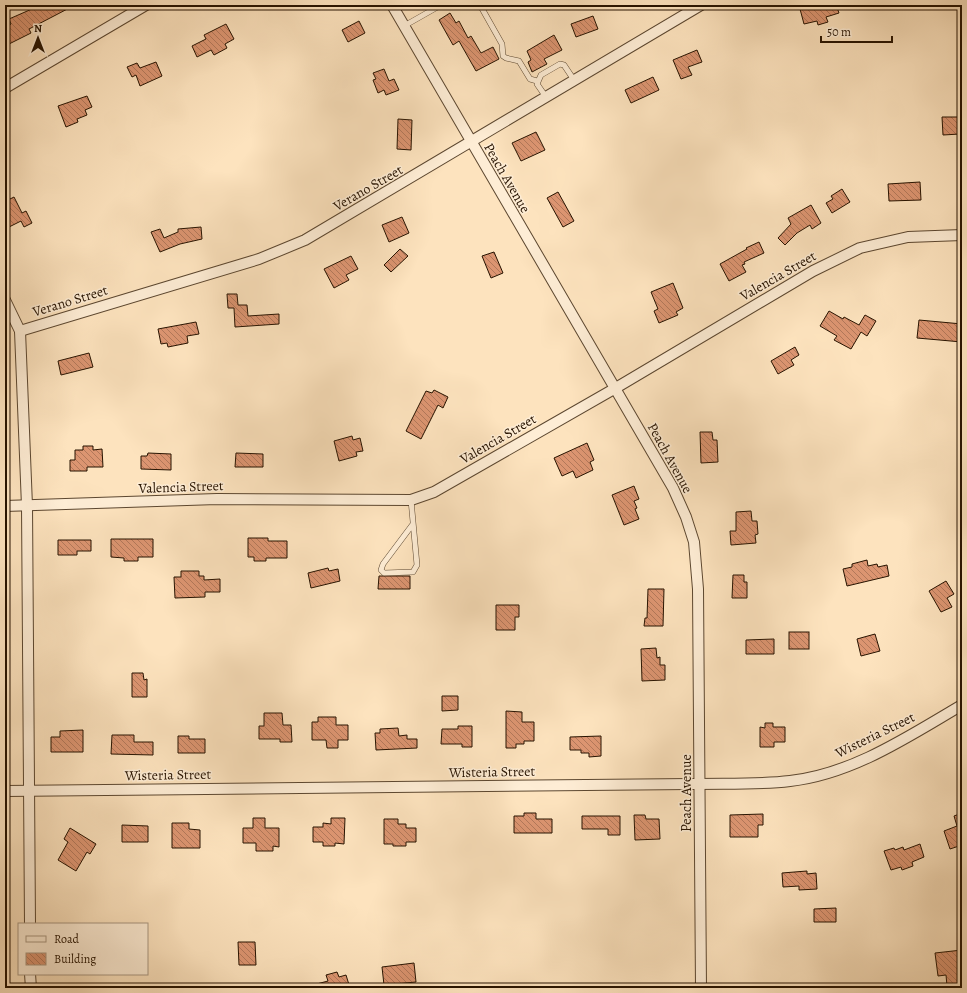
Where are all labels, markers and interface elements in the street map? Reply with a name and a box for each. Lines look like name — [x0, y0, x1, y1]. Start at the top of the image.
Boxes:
north arrow — [18, 18, 58, 58]
scale bar — [821, 18, 892, 44]
text: N — [34, 21, 42, 36]
text: 50 m — [827, 24, 851, 40]
street label: Peach Avenue — [479, 140, 535, 216]
street label: Verano Street — [329, 160, 407, 216]
street label: Valencia Street — [736, 246, 820, 306]
street label: Verano Street — [29, 280, 110, 322]
street label: Valencia Street — [456, 409, 540, 469]
street label: Peach Avenue — [643, 419, 697, 497]
street label: Valencia Street — [137, 476, 224, 498]
street label: Wisteria Street — [831, 707, 918, 763]
street label: Peach Avenue — [677, 754, 696, 832]
street label: Wisteria Street — [448, 762, 536, 782]
street label: Wisteria Street — [124, 765, 212, 785]
legend — [18, 923, 148, 975]
text: Road — [54, 931, 80, 947]
text: Building — [54, 951, 96, 967]

